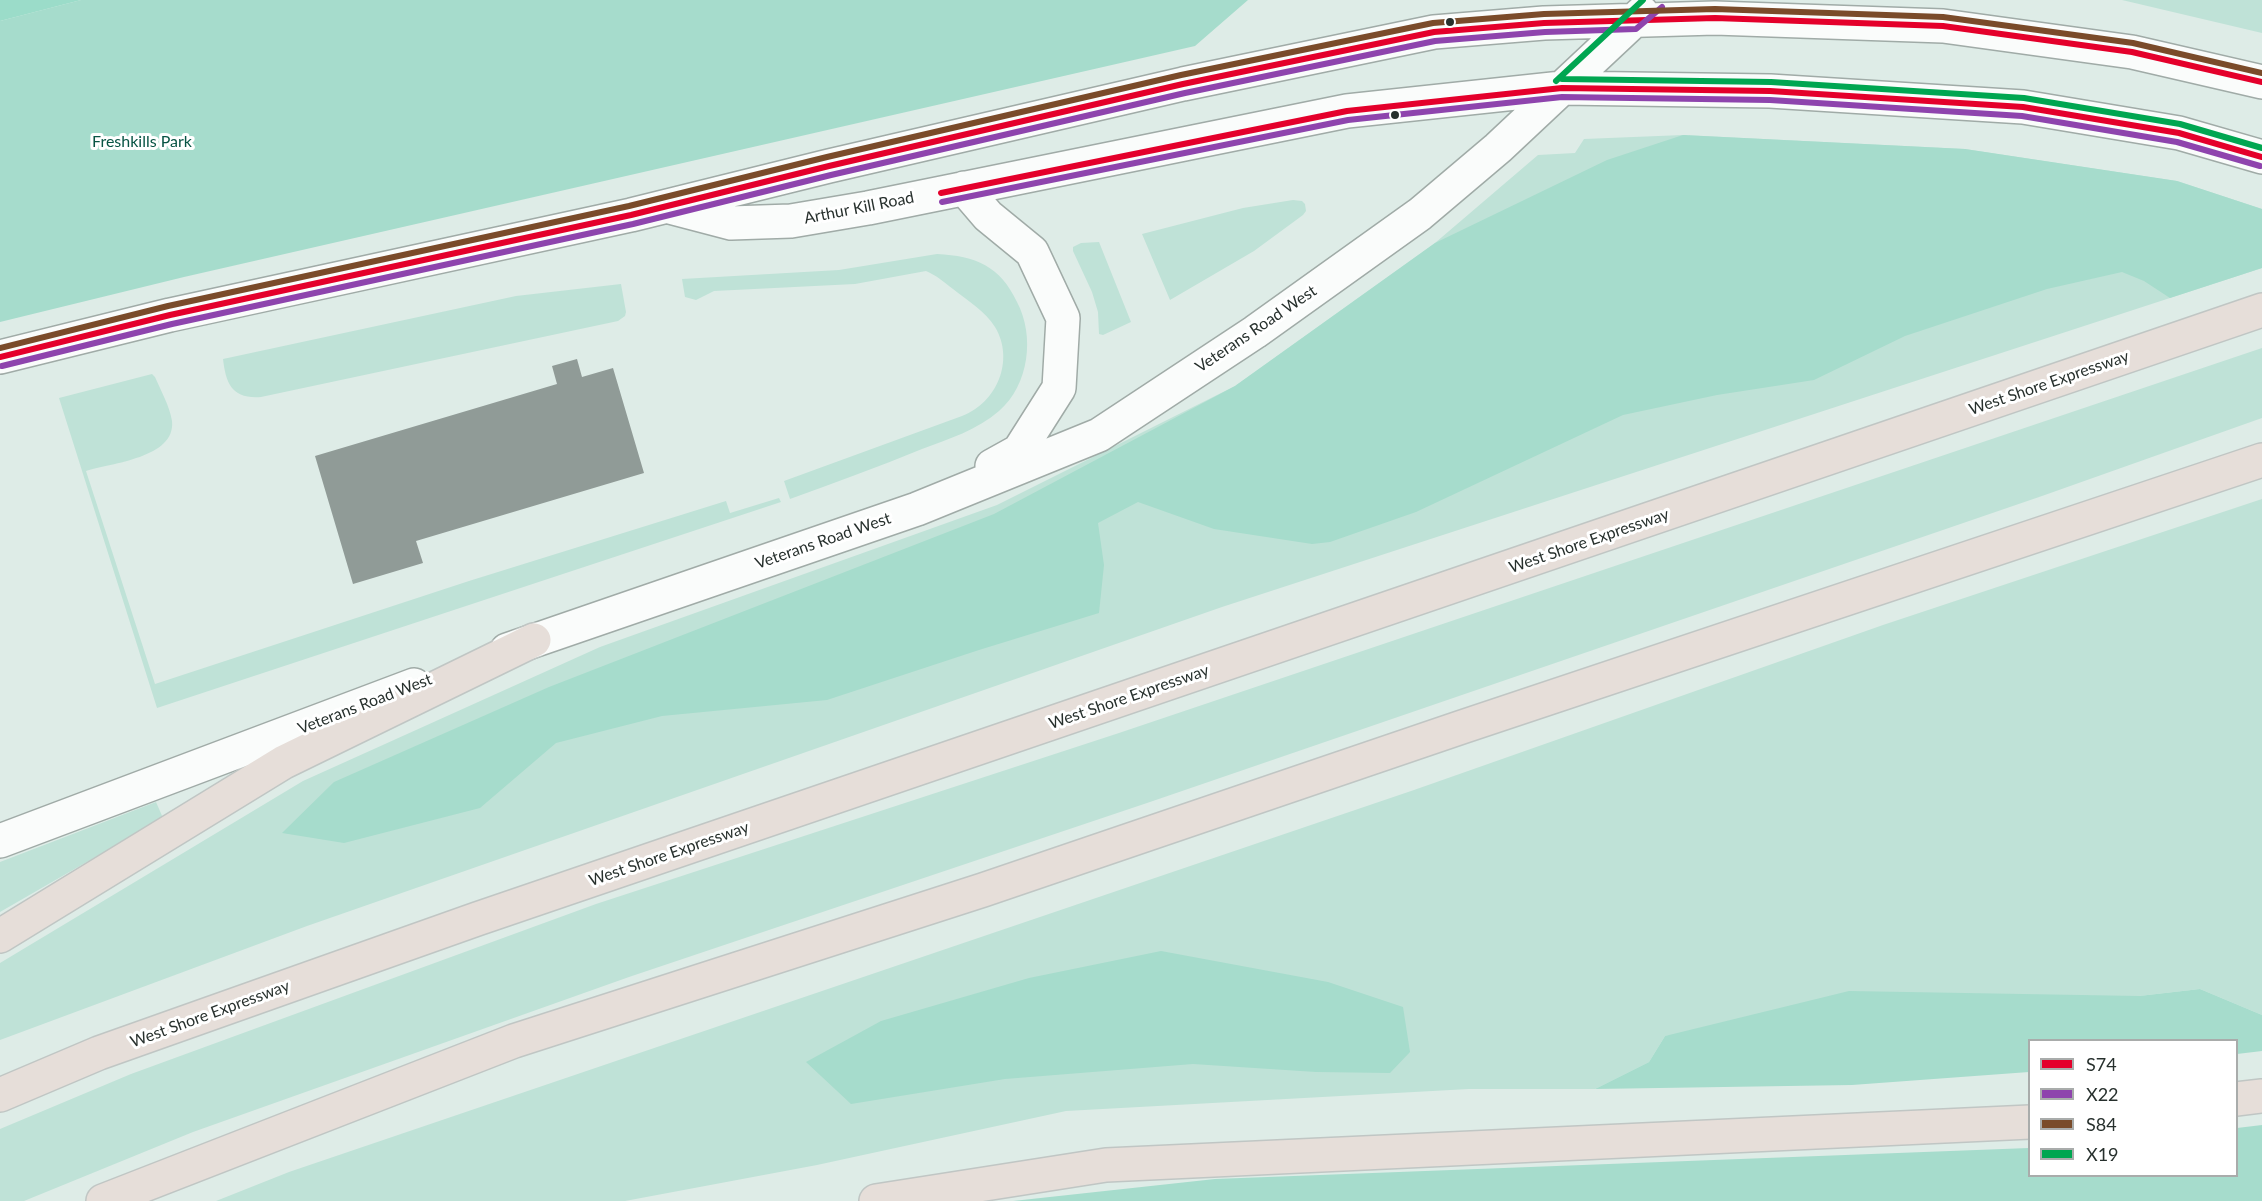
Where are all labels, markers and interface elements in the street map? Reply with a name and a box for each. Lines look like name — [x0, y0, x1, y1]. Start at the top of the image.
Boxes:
unlabelled marker — [1444, 16, 1456, 28]
unlabelled marker — [1389, 109, 1401, 121]
park label: Freshkills Park — [92, 132, 192, 152]
street label: Arthur Kill Road — [802, 188, 916, 228]
street label: Veterans Road West — [1192, 281, 1320, 377]
street label: West Shore Expressway — [1966, 347, 2132, 419]
street label: West Shore Expressway — [1506, 505, 1672, 577]
street label: Veterans Road West — [753, 509, 893, 573]
street label: West Shore Expressway — [1046, 661, 1212, 733]
street label: Veterans Road West — [295, 670, 435, 738]
street label: West Shore Expressway — [586, 818, 752, 890]
street label: West Shore Expressway — [128, 976, 292, 1052]
legend — [2028, 1039, 2238, 1177]
text: S74 — [2086, 1053, 2117, 1075]
text: X22 — [2086, 1083, 2119, 1105]
text: S84 — [2086, 1113, 2117, 1135]
text: X19 — [2086, 1143, 2119, 1165]

